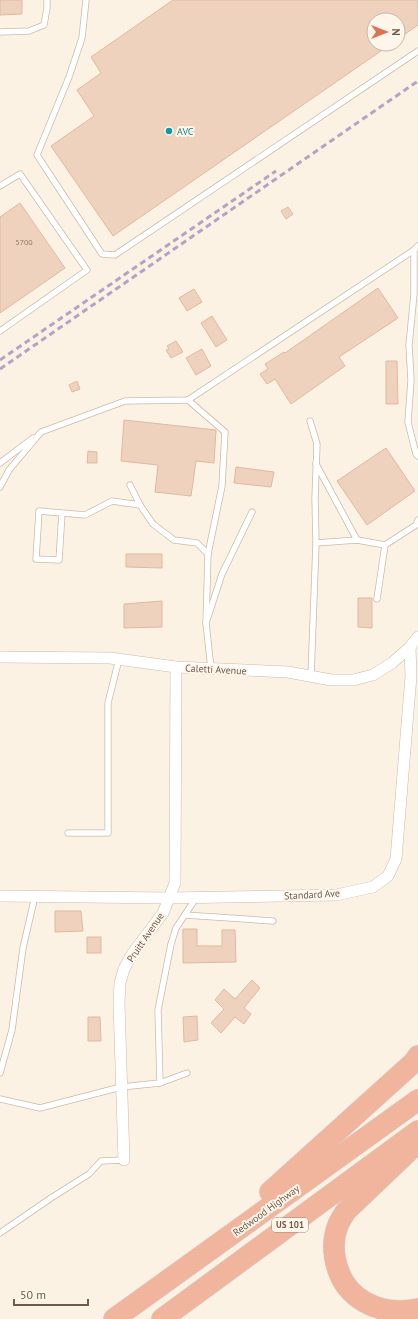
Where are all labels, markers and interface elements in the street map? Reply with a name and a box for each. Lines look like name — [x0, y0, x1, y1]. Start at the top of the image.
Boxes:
north arrow — [366, 12, 406, 52]
text: N — [389, 28, 403, 36]
place label: AVC — [177, 125, 194, 138]
marker: AVC — [164, 126, 174, 136]
house number: 5700 — [15, 237, 33, 247]
street label: Caletti Avenue — [185, 661, 247, 678]
street label: Standard Ave — [284, 887, 340, 902]
street label: Pruitt Avenue — [124, 910, 167, 965]
street label: Redwood Highway — [230, 1182, 302, 1239]
road number: US 101 — [272, 1218, 308, 1232]
scale bar — [14, 1281, 88, 1307]
text: 50 m — [20, 1287, 46, 1302]

